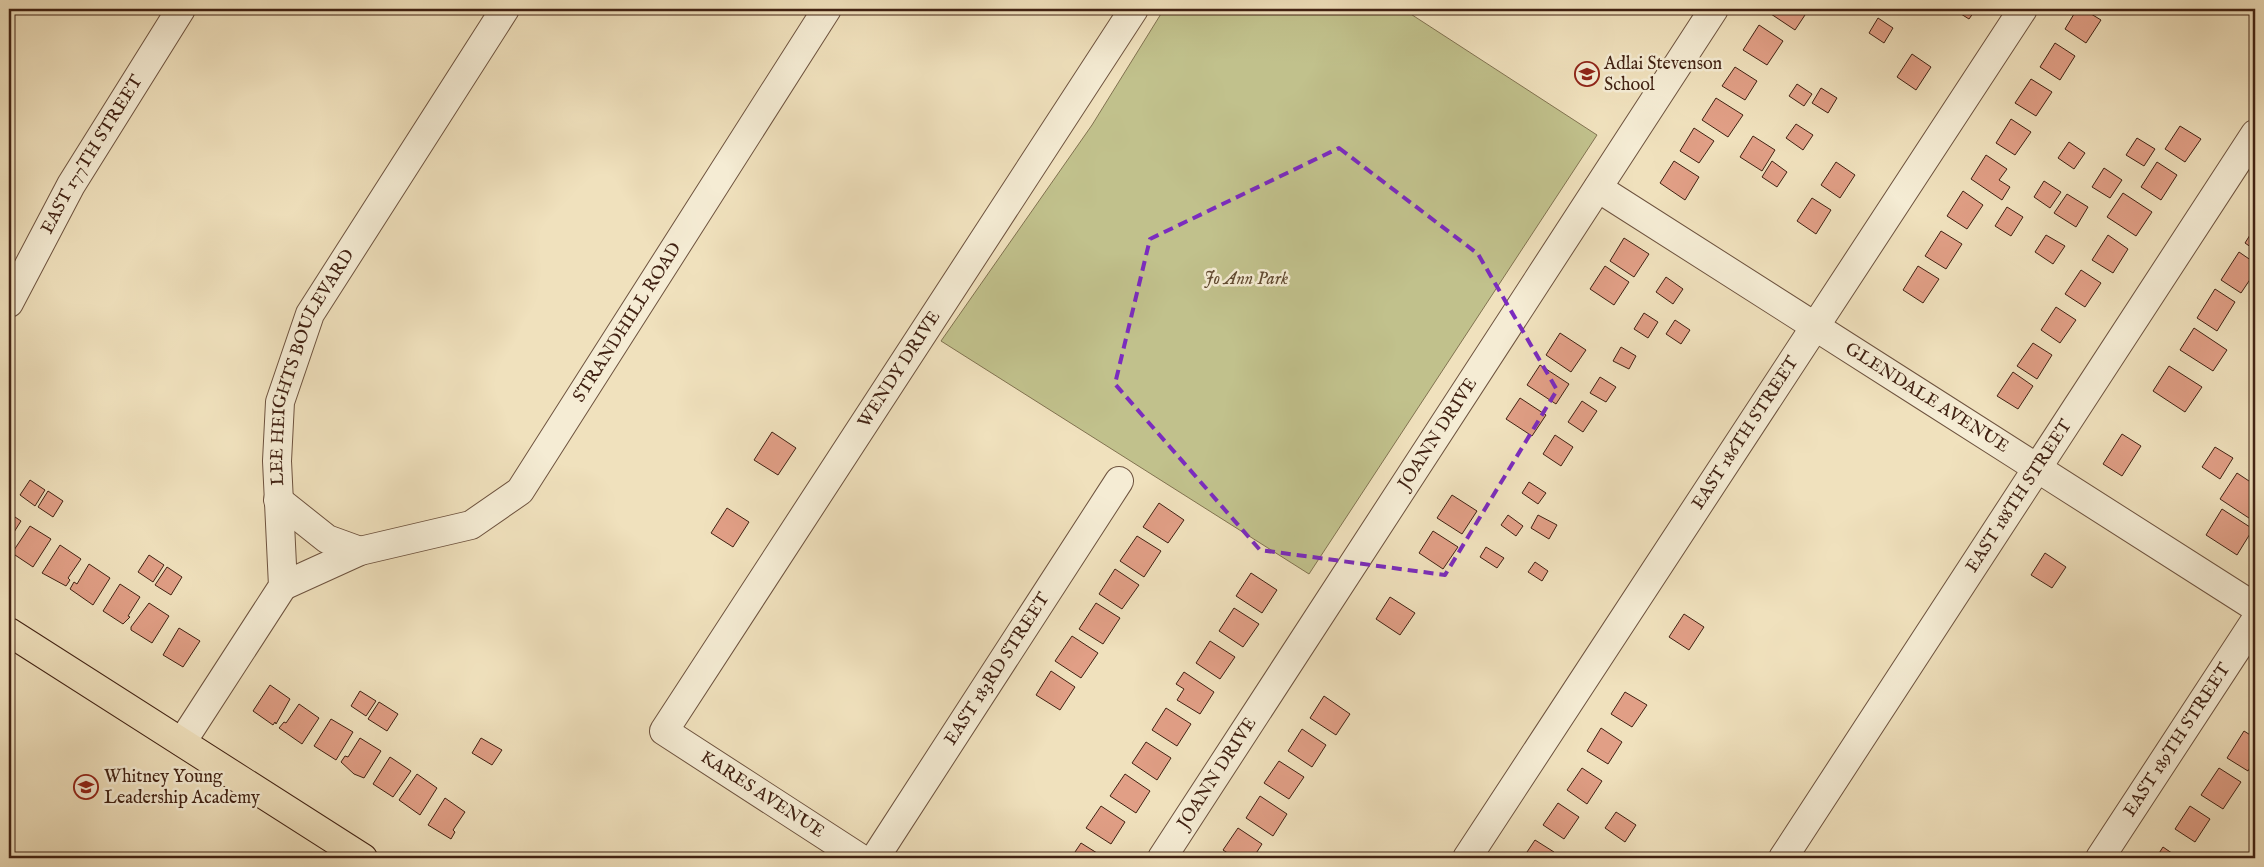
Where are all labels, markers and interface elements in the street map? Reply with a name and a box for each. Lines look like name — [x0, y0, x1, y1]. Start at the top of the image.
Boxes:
place label: Adlai Stevenson School — [1603, 53, 1723, 97]
school or university icon: Adlai Stevenson School — [1574, 61, 1600, 87]
street label: EAST 177TH STREET — [36, 71, 148, 238]
street label: STRANDHILL ROAD — [568, 238, 687, 407]
street label: LEE HEIGHTS BOULEVARD — [265, 245, 360, 486]
park label: Jo Ann Park — [1204, 268, 1288, 291]
street label: WENDY DRIVE — [853, 307, 946, 432]
street label: GLENDALE AVENUE — [1841, 337, 2013, 458]
street label: EAST 186TH STREET — [1687, 352, 1804, 514]
street label: JOANN DRIVE — [1392, 374, 1483, 496]
street label: EAST 188TH STREET — [1961, 415, 2077, 577]
street label: EAST 183RD STREET — [939, 588, 1055, 750]
street label: EAST 189TH STREET — [2119, 659, 2236, 821]
street label: JOANN DRIVE — [1171, 713, 1262, 835]
street label: KARES AVENUE — [696, 746, 828, 844]
place label: Whitney Young Leadership Academy — [104, 766, 260, 810]
school or university icon: Whitney Young Leadership Academy — [73, 774, 99, 800]

